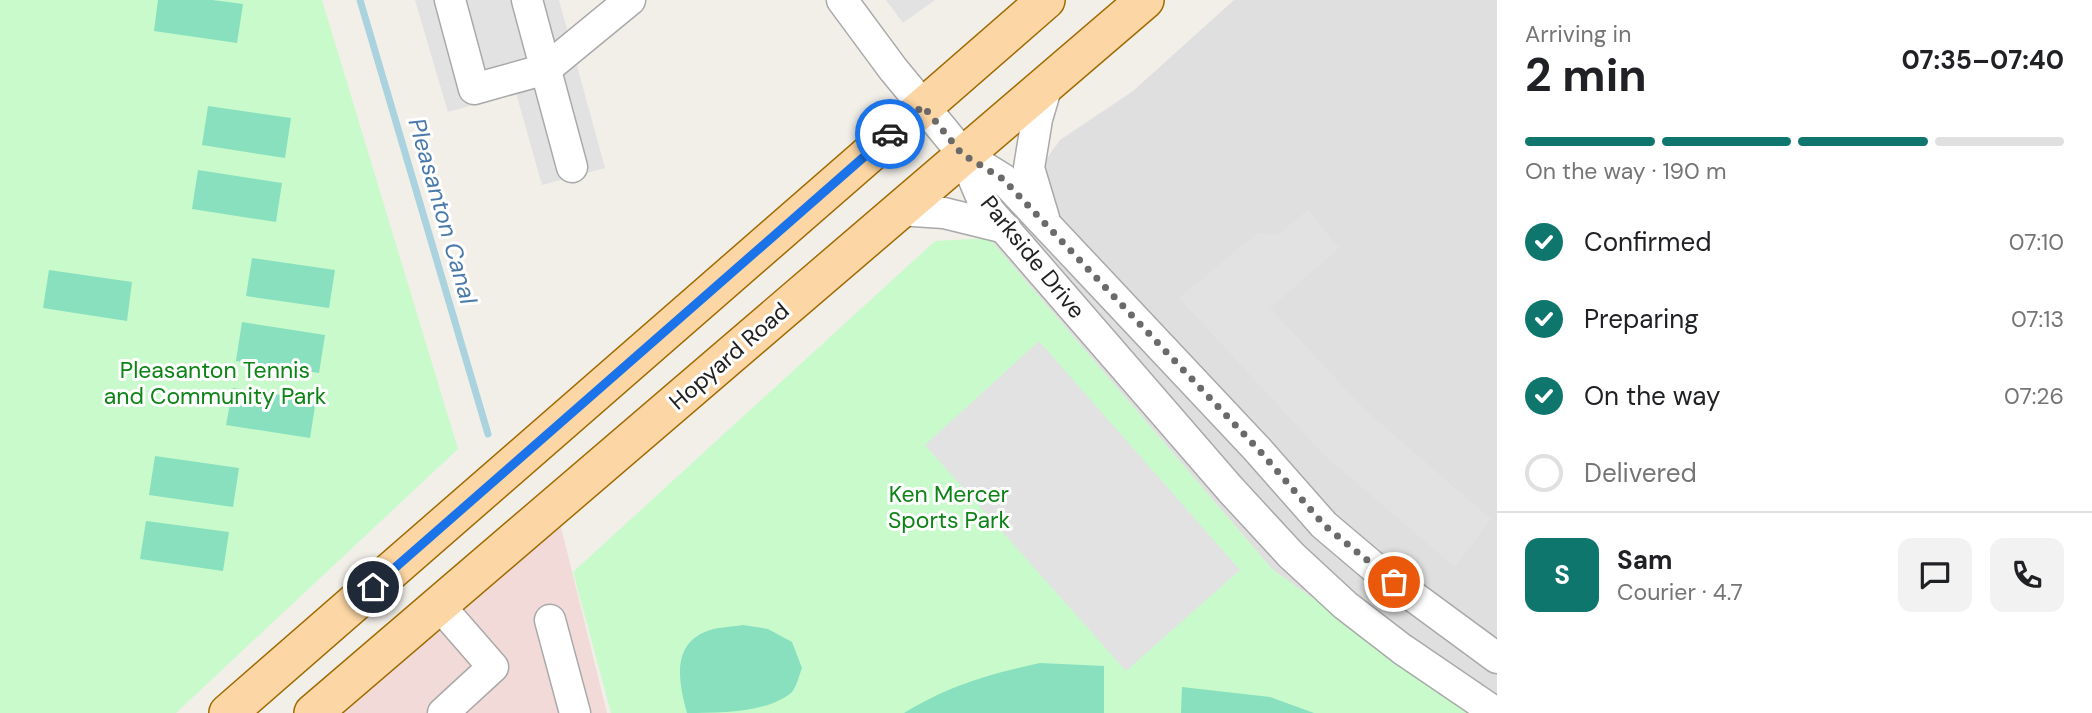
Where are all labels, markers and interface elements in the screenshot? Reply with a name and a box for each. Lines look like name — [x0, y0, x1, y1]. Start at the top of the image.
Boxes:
text: Arriving in — [1525, 19, 1631, 49]
text: 07:35–07:40 — [1901, 43, 2064, 77]
text: 2 min — [1525, 45, 1647, 105]
courier — [855, 99, 925, 169]
water label: Pleasanton Canal — [402, 114, 485, 308]
icon: car — [871, 115, 909, 153]
text: On the way · 190 m — [1525, 156, 1726, 186]
street label: Parkside Drive — [974, 189, 1092, 325]
icon: check — [1525, 223, 1563, 261]
text: Confirmed — [1584, 225, 1711, 259]
text: 07:10 — [2009, 227, 2064, 257]
street label: Hopyard Road — [663, 296, 795, 416]
icon: check — [1525, 300, 1563, 338]
text: Preparing — [1584, 302, 1699, 336]
text: 07:13 — [2011, 304, 2064, 334]
park label: Pleasanton Tennis and Community Park — [104, 355, 327, 411]
icon: check — [1525, 377, 1563, 415]
text: On the way — [1584, 379, 1720, 413]
text: 07:26 — [2004, 381, 2064, 411]
text: Delivered — [1584, 456, 1697, 490]
park label: Ken Mercer Sports Park — [888, 479, 1010, 535]
button: chat — [1898, 538, 1972, 612]
button: phone — [1990, 538, 2064, 612]
text: Sam — [1617, 543, 1672, 577]
pin — [1364, 552, 1424, 612]
pin — [343, 557, 403, 617]
text: S — [1554, 558, 1570, 592]
icon: bag — [1375, 563, 1413, 601]
icon: home — [354, 568, 392, 606]
text: Courier · 4.7 — [1617, 577, 1743, 607]

